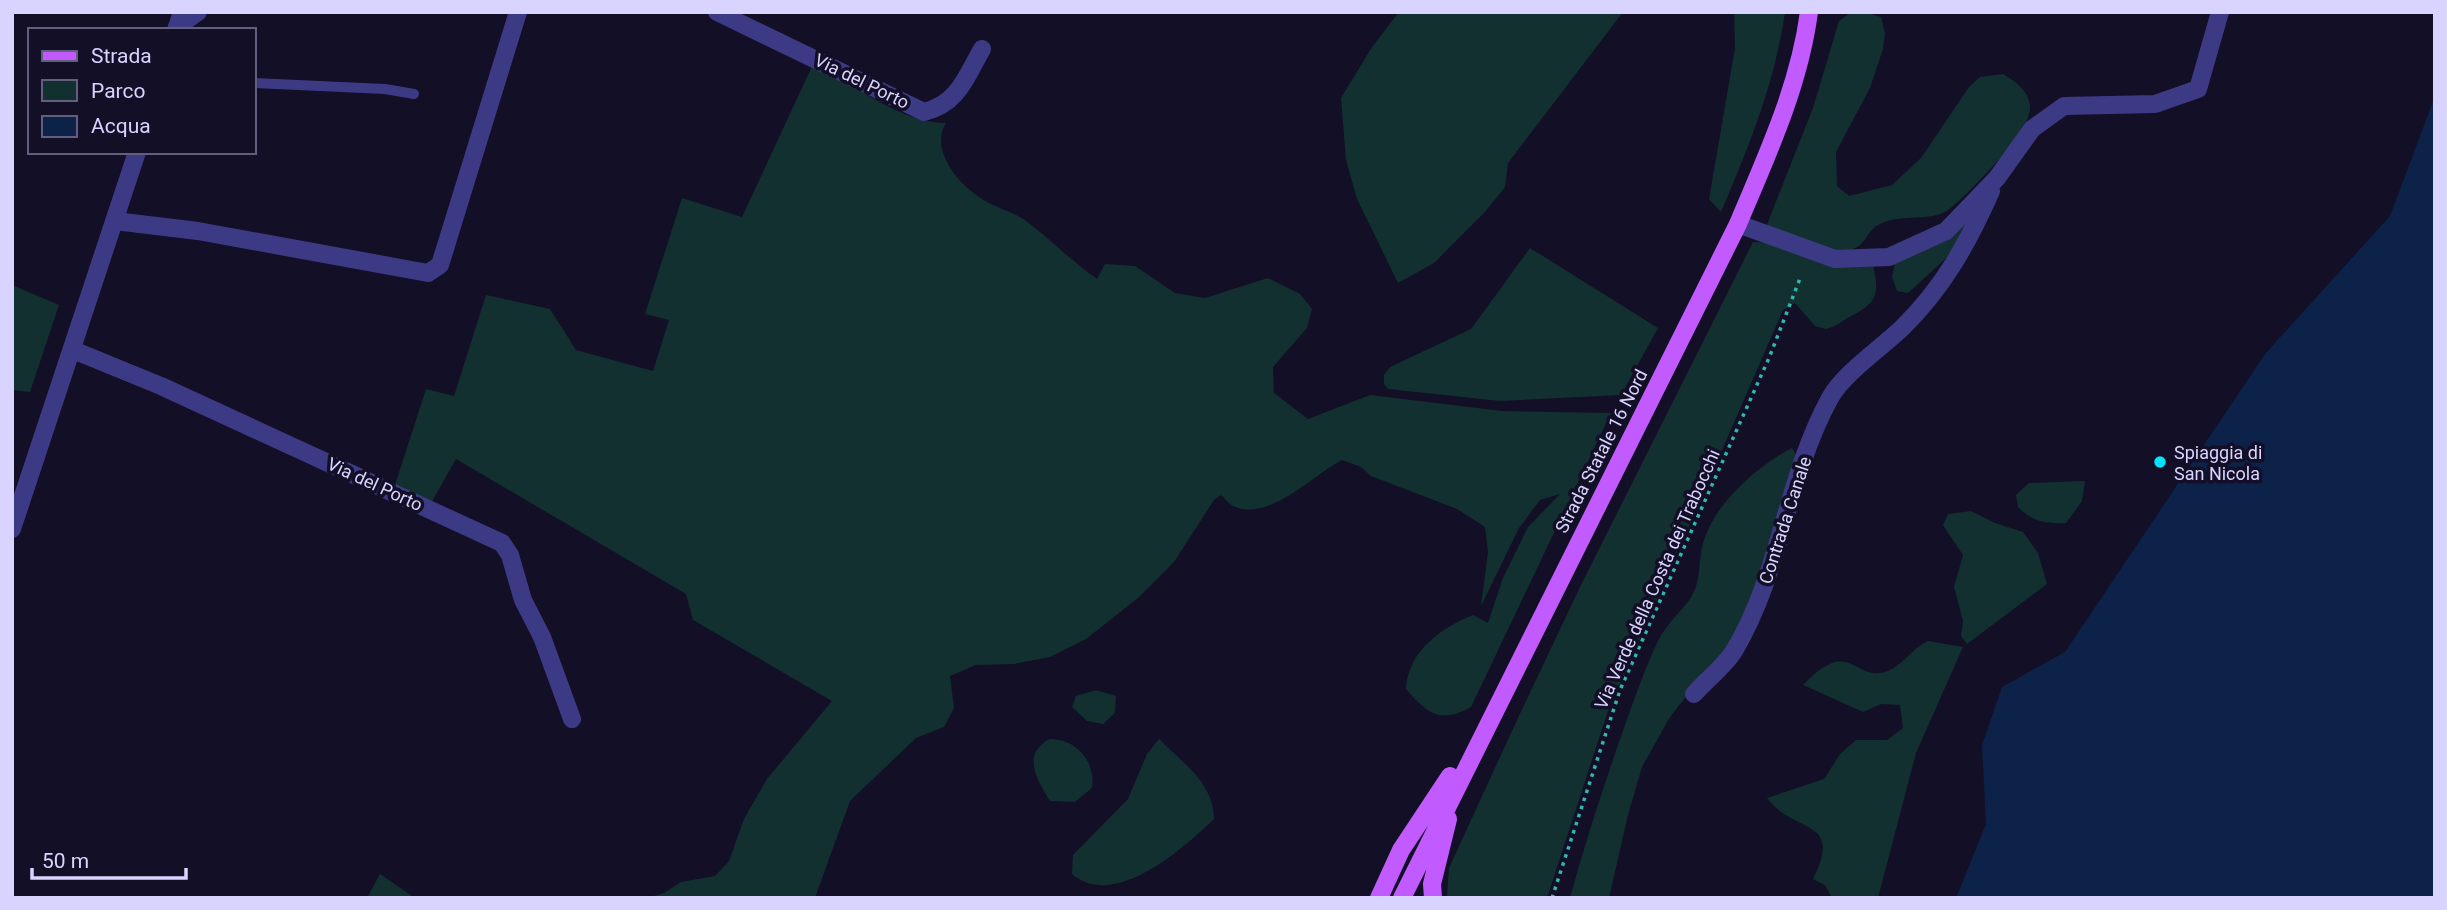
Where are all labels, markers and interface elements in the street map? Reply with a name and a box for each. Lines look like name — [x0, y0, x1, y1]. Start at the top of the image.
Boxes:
legend — [28, 28, 256, 154]
text: Strada — [91, 44, 152, 68]
street label: Via del Porto — [811, 49, 913, 113]
text: Parco — [91, 79, 145, 103]
text: Acqua — [91, 114, 151, 138]
street label: Strada Statale 16 Nord — [1551, 366, 1651, 536]
place label: Spiaggia di San Nicola — [2174, 442, 2262, 484]
street label: Via Verde della Costa dei Trabocchi — [1590, 446, 1724, 712]
street label: Via del Porto — [324, 453, 426, 515]
street label: Contrada Canale — [1754, 454, 1816, 586]
marker: Spiaggia di San Nicola — [2152, 454, 2168, 470]
scale bar — [32, 836, 186, 880]
text: 50 m — [42, 849, 89, 873]

